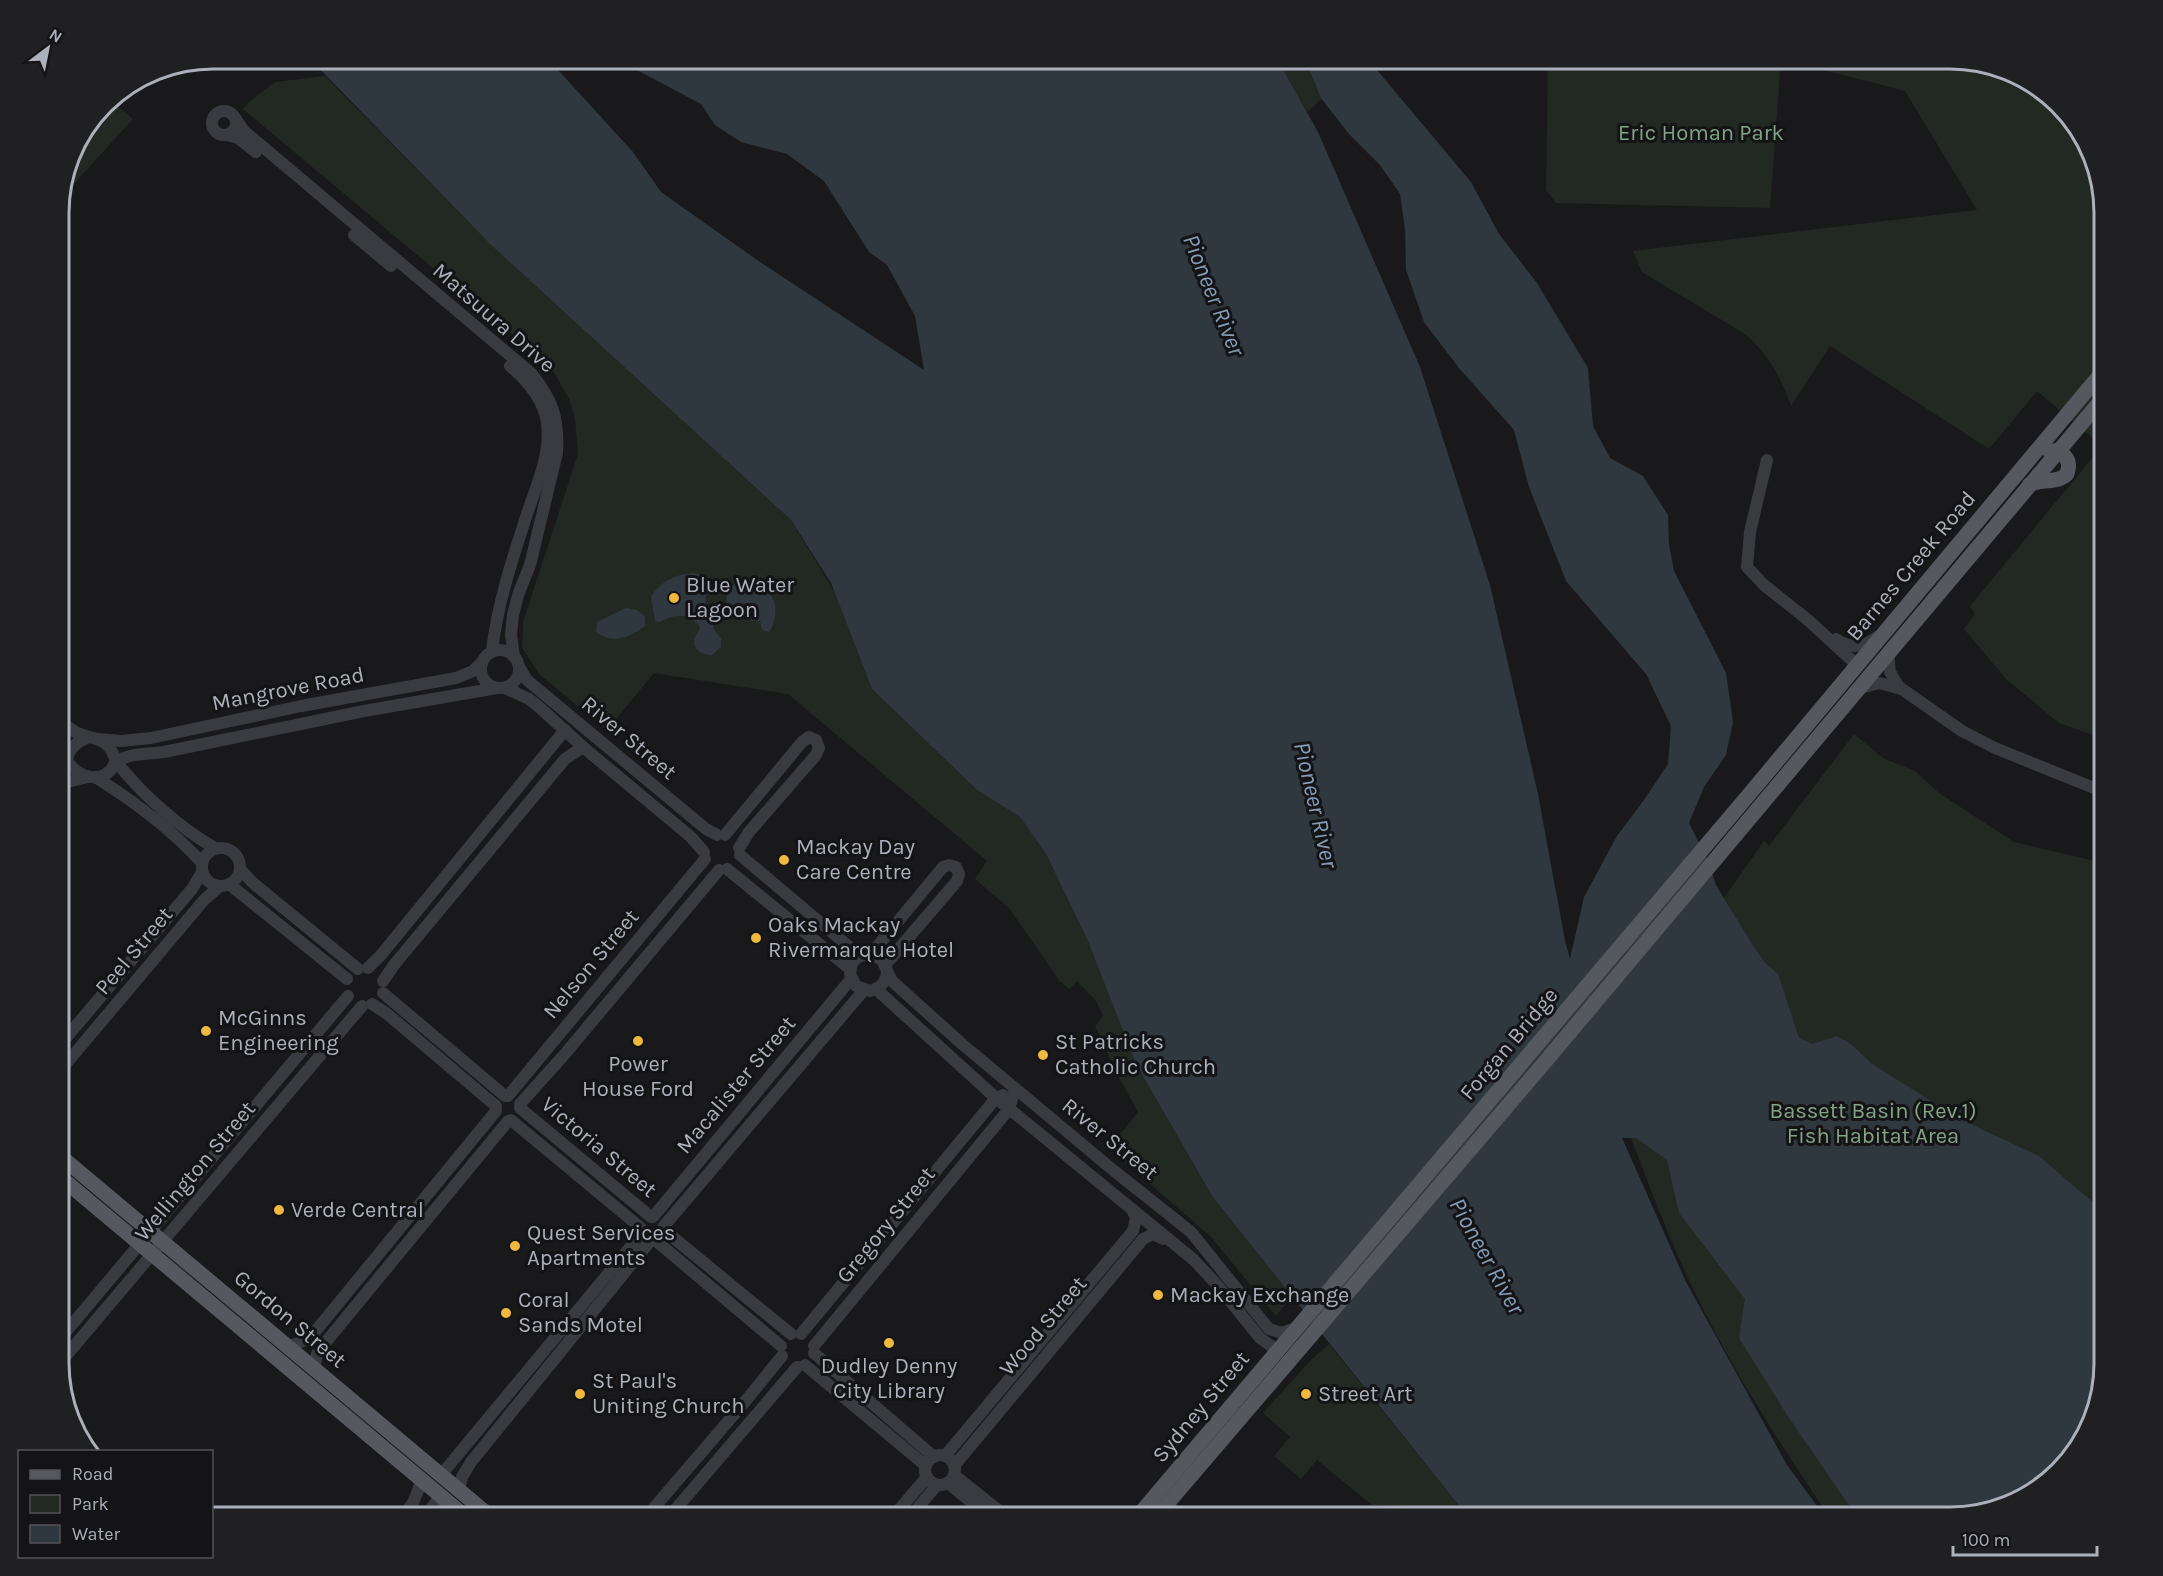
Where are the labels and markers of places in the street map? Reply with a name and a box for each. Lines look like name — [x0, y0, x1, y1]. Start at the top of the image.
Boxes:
place label: Blue Water Lagoon — [686, 572, 794, 623]
marker: Blue Water Lagoon — [667, 591, 681, 605]
place label: Mackay Day Care Centre — [796, 834, 915, 885]
marker: Mackay Day Care Centre — [777, 853, 791, 867]
place label: Oaks Mackay Rivermarque Hotel — [768, 912, 954, 963]
marker: Oaks Mackay Rivermarque Hotel — [749, 931, 763, 945]
place label: McGinns Engineering — [218, 1005, 339, 1056]
marker: McGinns Engineering — [199, 1024, 213, 1038]
place label: St Patricks Catholic Church — [1055, 1029, 1216, 1080]
marker: Power House Ford — [631, 1034, 645, 1048]
marker: St Patricks Catholic Church — [1036, 1048, 1050, 1062]
place label: Power House Ford — [582, 1051, 694, 1102]
place label: Verde Central — [291, 1197, 424, 1223]
marker: Verde Central — [272, 1203, 286, 1217]
place label: Quest Services Apartments — [527, 1220, 675, 1271]
marker: Quest Services Apartments — [508, 1239, 522, 1253]
place label: Mackay Exchange — [1170, 1282, 1349, 1308]
place label: Coral Sands Motel — [518, 1287, 643, 1338]
marker: Mackay Exchange — [1151, 1288, 1165, 1302]
marker: Coral Sands Motel — [499, 1306, 513, 1320]
marker: Dudley Denny City Library — [882, 1336, 896, 1350]
place label: Dudley Denny City Library — [821, 1353, 957, 1404]
place label: St Paul's Uniting Church — [592, 1368, 745, 1419]
place label: Street Art — [1318, 1381, 1412, 1407]
marker: St Paul's Uniting Church — [573, 1387, 587, 1401]
marker: Street Art — [1299, 1387, 1313, 1401]

